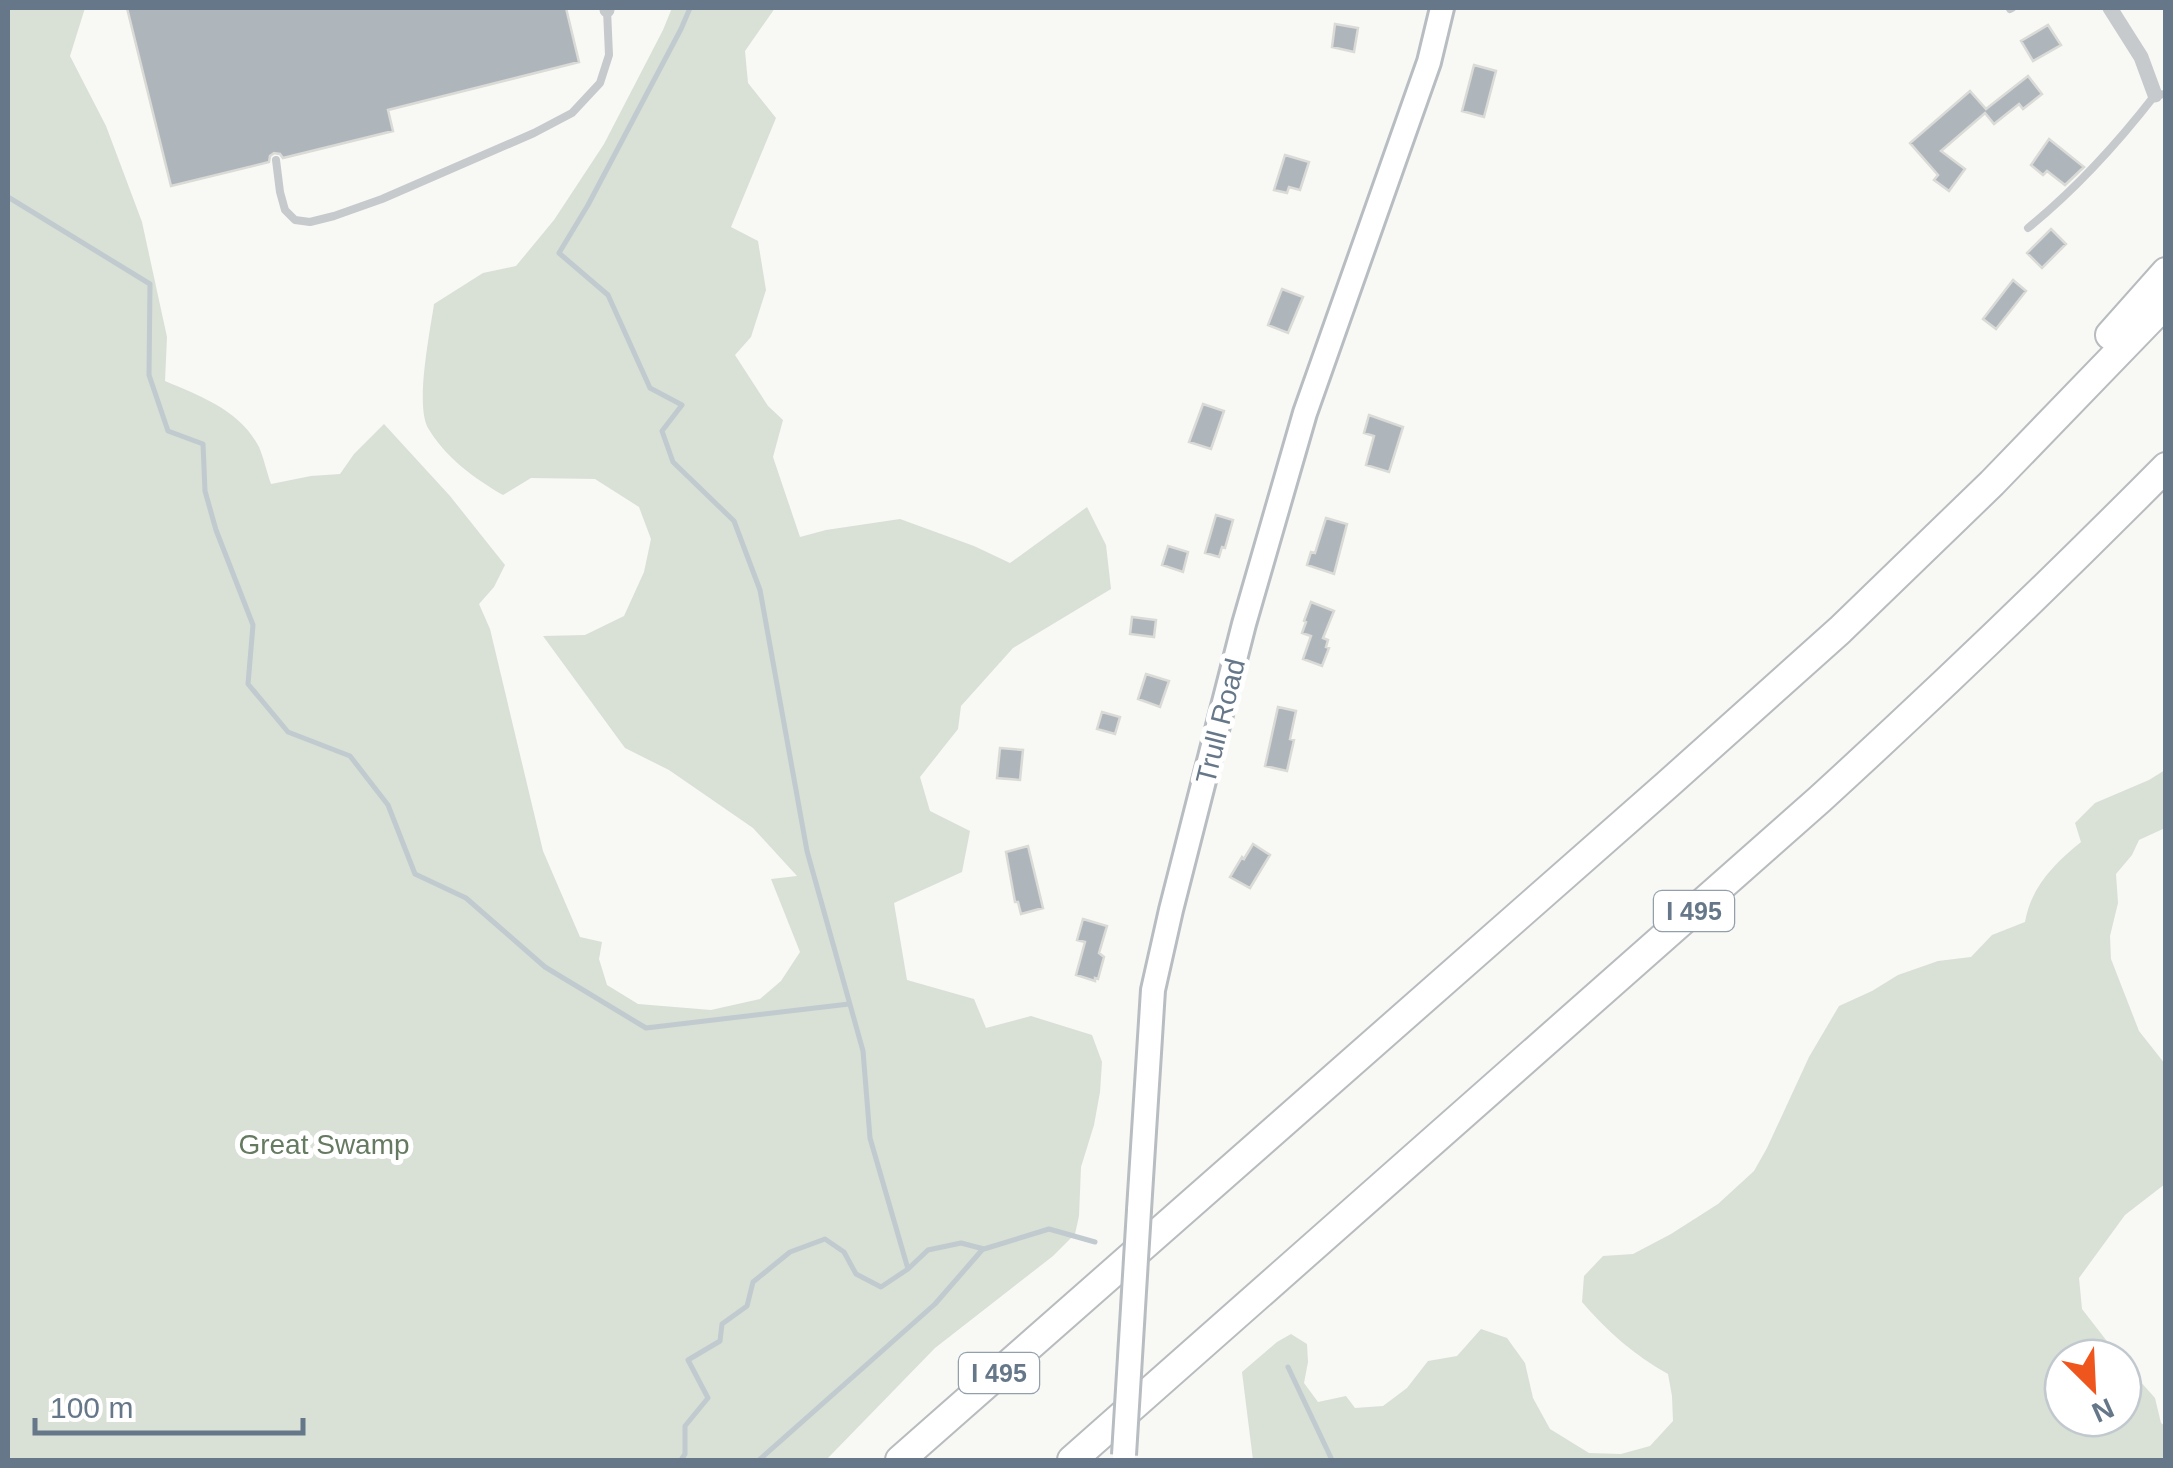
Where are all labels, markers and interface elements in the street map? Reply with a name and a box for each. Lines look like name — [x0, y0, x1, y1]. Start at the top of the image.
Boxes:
street label: Trull Road — [1190, 655, 1251, 787]
road number: I 495 — [1654, 891, 1734, 931]
park label: Great Swamp — [238, 1129, 410, 1160]
north arrow — [2043, 1338, 2143, 1438]
road number: I 495 — [959, 1353, 1039, 1393]
scale bar — [35, 1373, 302, 1435]
text: 100 m — [50, 1391, 133, 1424]
text: N — [2087, 1392, 2119, 1429]

